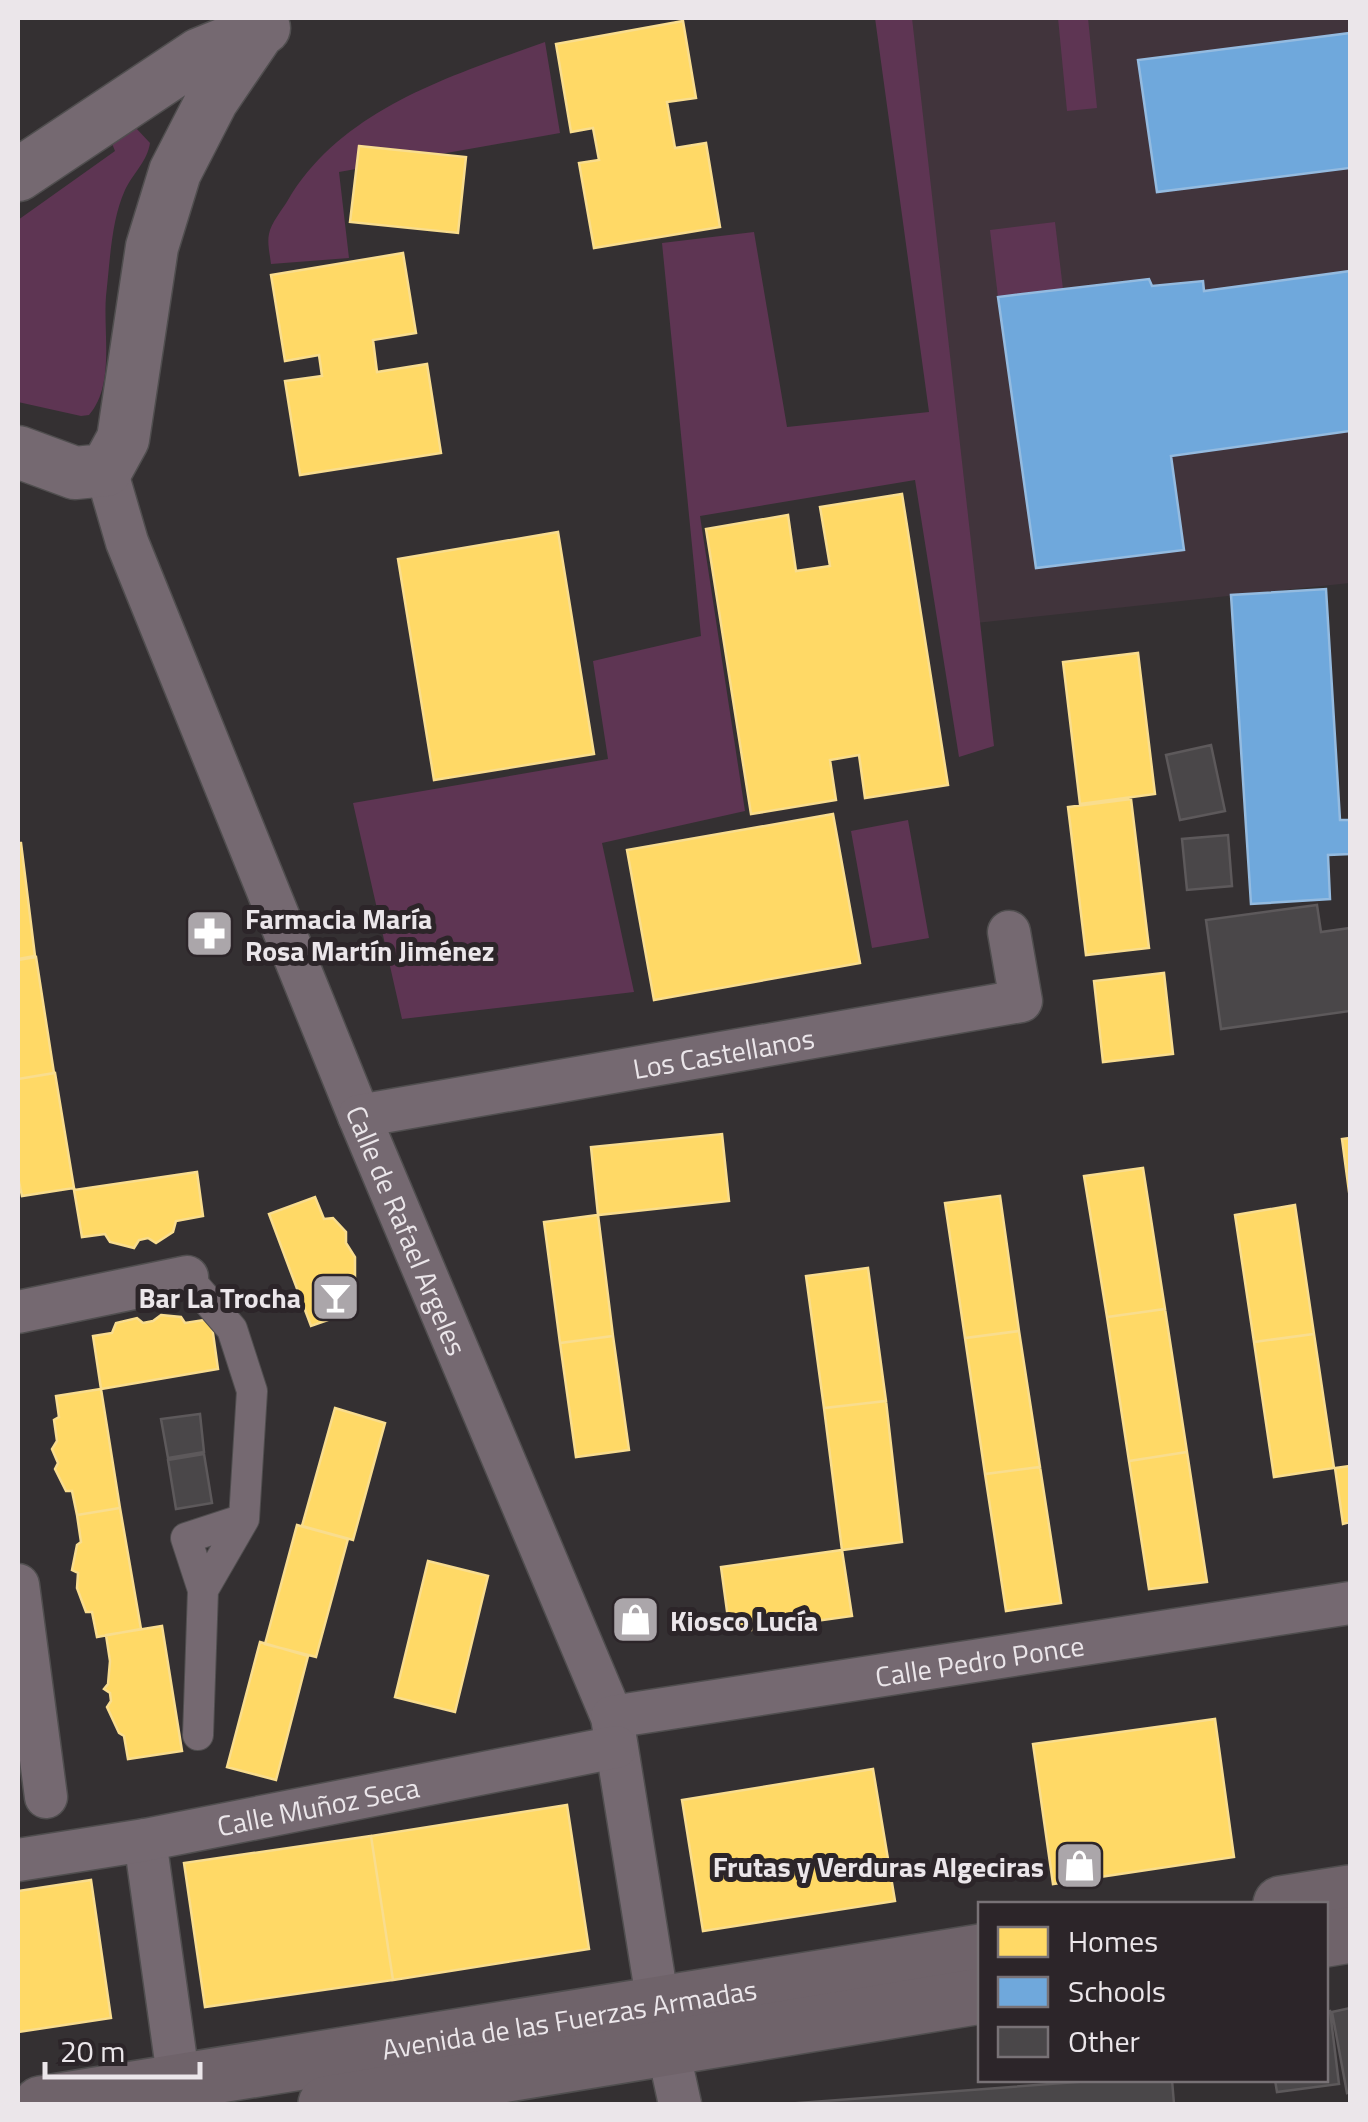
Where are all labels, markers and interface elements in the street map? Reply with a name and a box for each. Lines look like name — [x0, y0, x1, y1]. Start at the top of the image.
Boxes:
place label: Farmacia María Rosa Martín Jiménez — [245, 897, 494, 972]
pharmacy icon: Farmacia María Rosa Martín Jiménez — [184, 908, 236, 960]
street label: Los Castellanos — [630, 1016, 818, 1090]
street label: Calle de Rafael Argeles — [335, 1099, 479, 1362]
bar icon: Bar La Trocha — [310, 1271, 362, 1323]
place label: Bar La Trocha — [139, 1276, 301, 1319]
shop icon: Kiosco Lucía — [609, 1594, 661, 1646]
place label: Kiosco Lucía — [670, 1599, 818, 1642]
street label: Calle Pedro Ponce — [872, 1623, 1087, 1698]
street label: Calle Muñoz Seca — [213, 1765, 423, 1847]
shop icon: Frutas y Verduras Algeciras — [1053, 1840, 1105, 1892]
place label: Frutas y Verduras Algeciras — [713, 1845, 1044, 1888]
legend — [978, 1902, 1328, 2082]
text: Homes — [1068, 1918, 1158, 1964]
street label: Avenida de las Fuerzas Armadas — [379, 1967, 760, 2070]
text: Schools — [1068, 1968, 1166, 2014]
scale bar — [45, 2017, 200, 2079]
text: Other — [1068, 2018, 1140, 2064]
text: 20 m — [60, 2028, 125, 2074]

